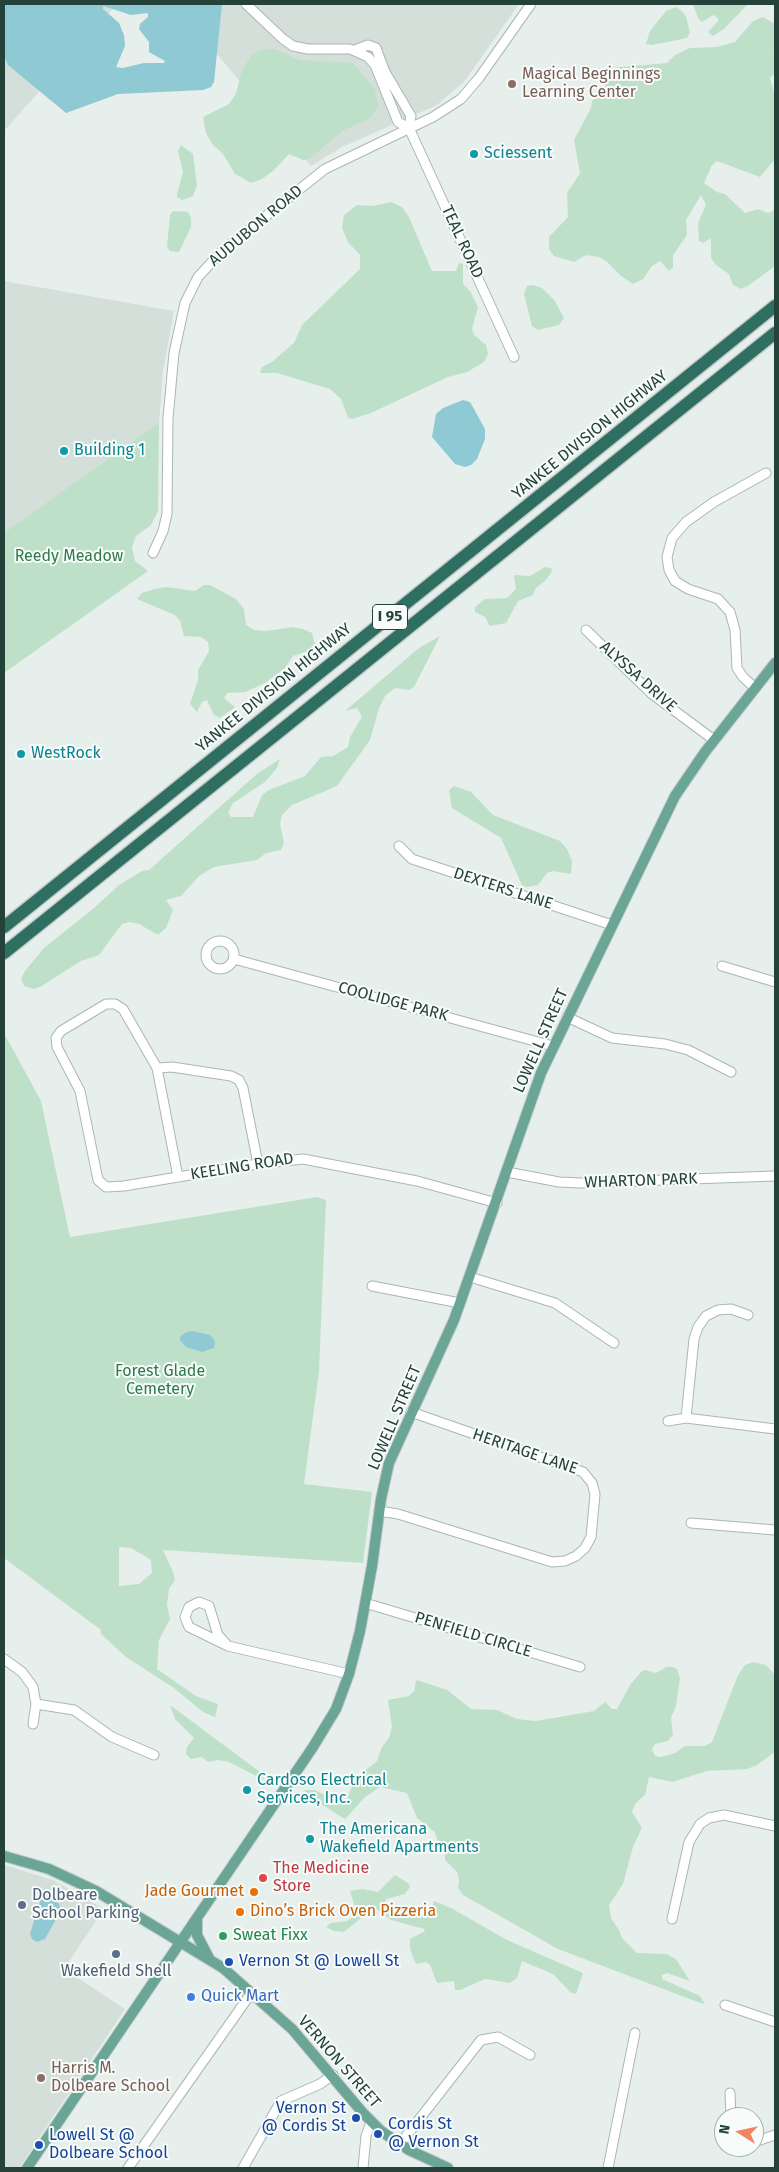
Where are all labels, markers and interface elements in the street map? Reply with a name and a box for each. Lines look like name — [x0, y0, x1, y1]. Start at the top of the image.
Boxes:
place label: Magical Beginnings Learning Center — [522, 65, 660, 103]
marker: Magical Beginnings Learning Center — [506, 78, 518, 90]
place label: Sciessent — [484, 144, 552, 164]
marker: Sciessent — [468, 148, 480, 160]
street label: AUDUBON ROAD — [205, 181, 307, 271]
street label: TEAL ROAD — [437, 203, 487, 281]
street label: YANKEE DIVISION HIGHWAY — [509, 366, 671, 504]
place label: Building 1 — [74, 441, 145, 461]
marker: Building 1 — [58, 445, 70, 457]
park label: Reedy Meadow — [15, 547, 123, 567]
road number: I 95 — [372, 604, 408, 630]
street label: YANKEE DIVISION HIGHWAY — [193, 619, 355, 757]
street label: ALYSSA DRIVE — [596, 637, 680, 717]
place label: WestRock — [31, 744, 101, 764]
marker: WestRock — [15, 748, 27, 760]
street label: DEXTERS LANE — [451, 864, 555, 914]
street label: COOLIDGE PARK — [336, 978, 450, 1026]
street label: LOWELL STREET — [509, 986, 573, 1096]
street label: KEELING ROAD — [189, 1149, 295, 1185]
street label: WHARTON PARK — [584, 1169, 698, 1193]
park label: Forest Glade Cemetery — [115, 1362, 205, 1400]
street label: LOWELL STREET — [364, 1363, 426, 1473]
street label: HERITAGE LANE — [470, 1425, 580, 1479]
street label: PENFIELD CIRCLE — [412, 1608, 534, 1662]
place label: Cardoso Electrical Services, Inc. — [257, 1771, 387, 1809]
marker: Cardoso Electrical Services, Inc. — [241, 1784, 253, 1796]
place label: The Americana Wakefield Apartments — [320, 1820, 479, 1858]
marker: The Americana Wakefield Apartments — [304, 1833, 316, 1845]
place label: The Medicine Store — [273, 1859, 369, 1897]
marker: The Medicine Store — [257, 1872, 269, 1884]
place label: Jade Gourmet — [145, 1882, 244, 1902]
place label: Dolbeare School Parking — [32, 1886, 139, 1924]
marker: Jade Gourmet — [248, 1886, 260, 1898]
marker: Dolbeare School Parking — [16, 1899, 28, 1911]
place label: Dino’s Brick Oven Pizzeria — [250, 1902, 436, 1922]
marker: Dino’s Brick Oven Pizzeria — [234, 1906, 246, 1918]
place label: Sweat Fixx — [233, 1926, 308, 1946]
marker: Sweat Fixx — [217, 1930, 229, 1942]
marker: Wakefield Shell — [110, 1948, 122, 1960]
place label: Vernon St @ Lowell St — [239, 1952, 399, 1972]
marker: Vernon St @ Lowell St — [223, 1956, 235, 1968]
place label: Wakefield Shell — [61, 1962, 171, 1982]
place label: Quick Mart — [201, 1987, 279, 2007]
marker: Quick Mart — [185, 1991, 197, 2003]
street label: VERNON STREET — [294, 2012, 384, 2112]
place label: Harris M. Dolbeare School — [51, 2059, 170, 2097]
marker: Harris M. Dolbeare School — [35, 2072, 47, 2084]
place label: Vernon St @ Cordis St — [261, 2099, 346, 2137]
north arrow — [714, 2107, 764, 2157]
marker: Vernon St @ Cordis St — [350, 2112, 362, 2124]
place label: Cordis St @ Vernon St — [388, 2115, 479, 2153]
text: N — [716, 2123, 734, 2136]
place label: Lowell St @ Dolbeare School — [49, 2126, 168, 2164]
marker: Cordis St @ Vernon St — [372, 2128, 384, 2140]
marker: Lowell St @ Dolbeare School — [33, 2139, 45, 2151]

